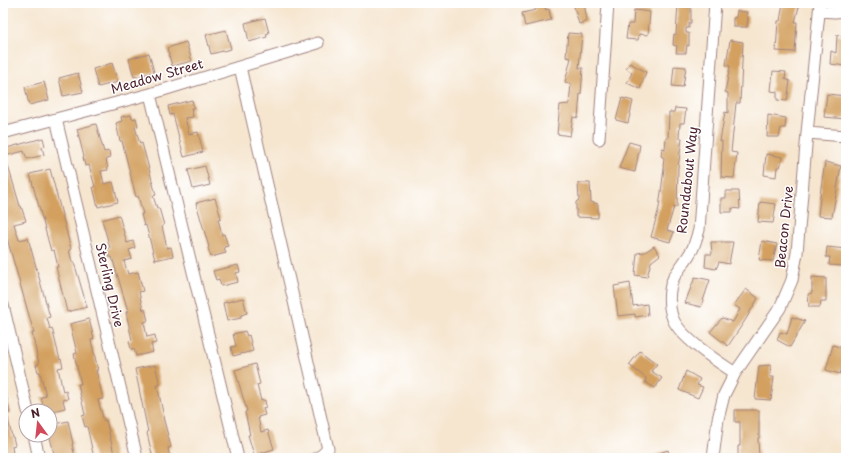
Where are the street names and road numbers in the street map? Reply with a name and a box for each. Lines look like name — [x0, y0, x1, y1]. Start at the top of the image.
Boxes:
street label: Meadow Street — [108, 53, 205, 98]
street label: Roundabout Way — [671, 125, 702, 234]
street label: Beacon Drive — [770, 185, 797, 269]
street label: Sterling Drive — [92, 241, 129, 329]

